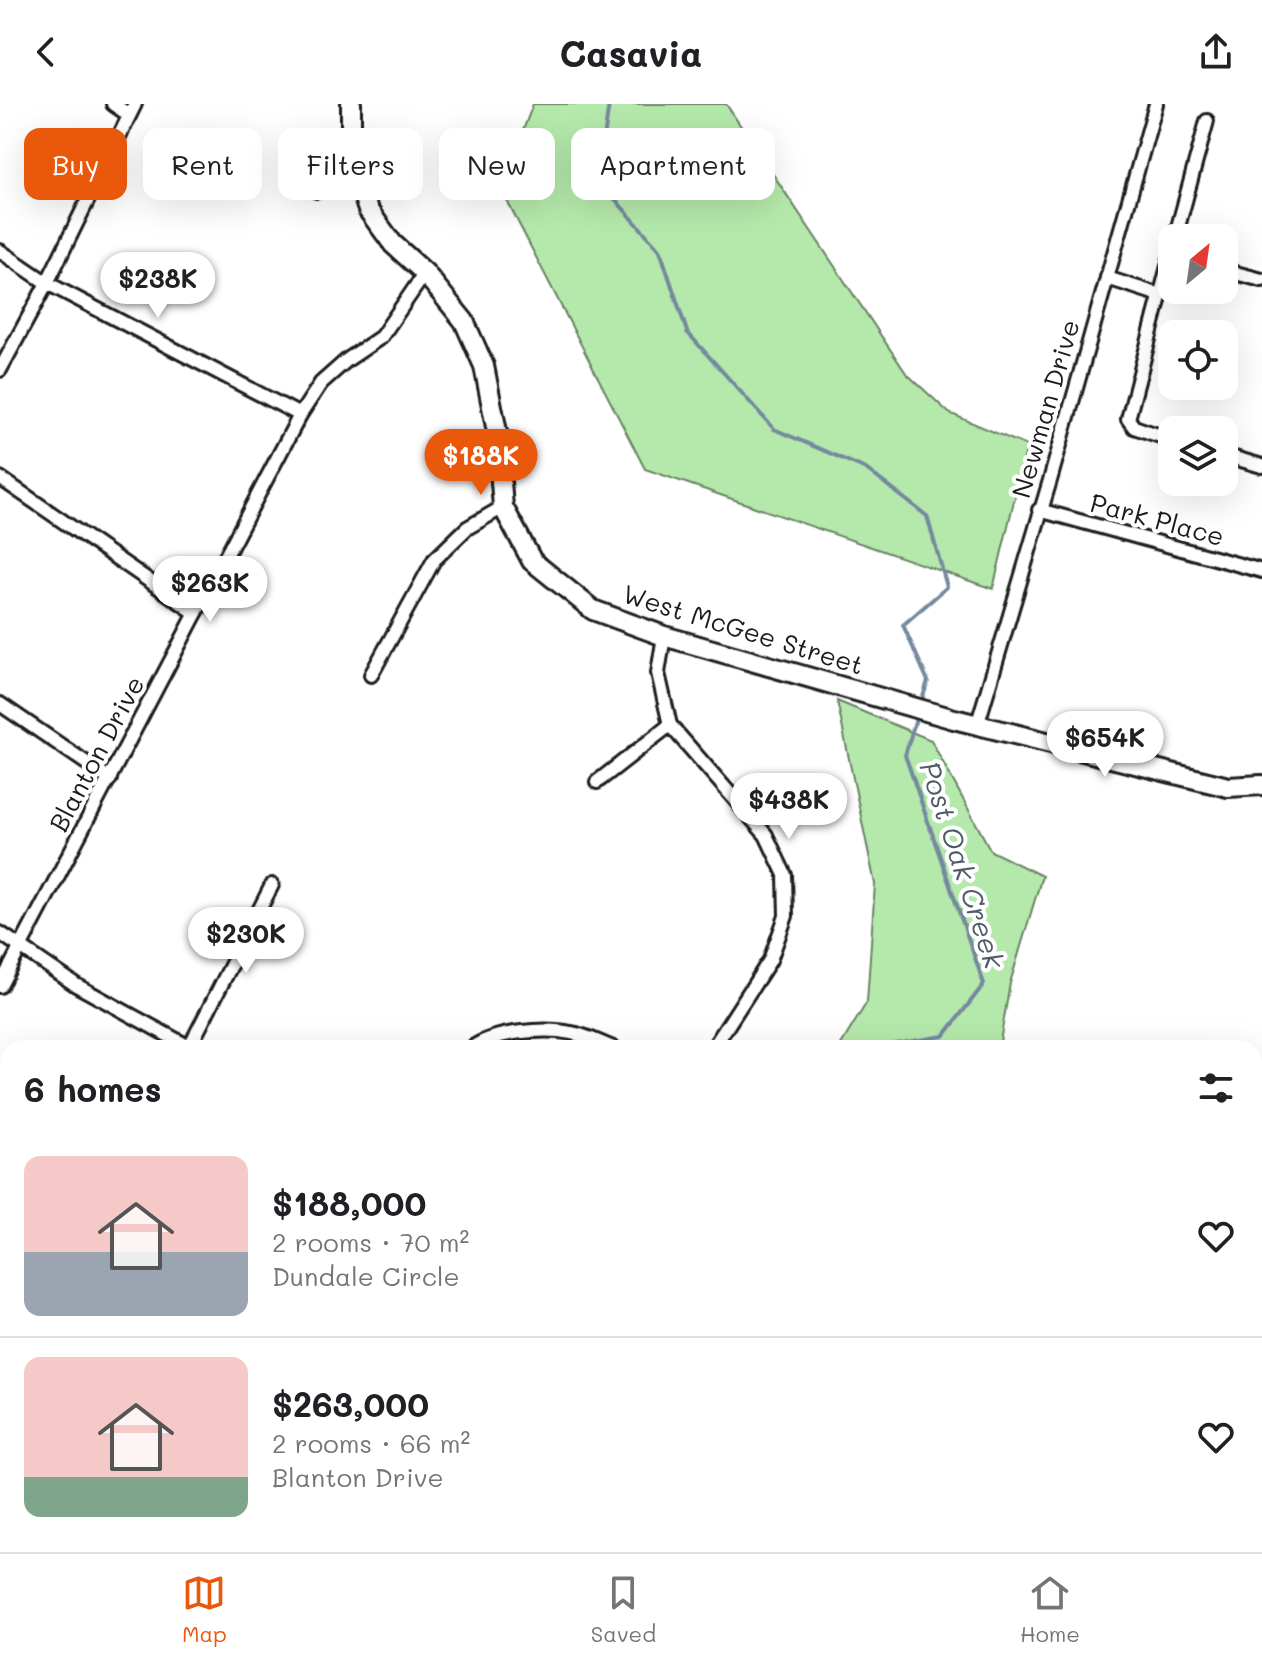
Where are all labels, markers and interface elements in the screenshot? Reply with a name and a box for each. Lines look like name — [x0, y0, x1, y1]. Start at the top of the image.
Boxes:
text: Casavia — [560, 29, 702, 76]
icon: back — [24, 30, 68, 74]
icon: share — [1194, 30, 1238, 74]
chip: Buy — [24, 128, 127, 200]
chip: Rent — [143, 128, 262, 200]
chip: Filters — [278, 128, 423, 200]
chip: New — [439, 128, 555, 200]
chip: Apartment — [571, 128, 775, 200]
north arrow — [1158, 224, 1238, 304]
map controls — [1158, 224, 1238, 496]
pin: $238K — [102, 252, 214, 320]
text: $238K — [118, 261, 198, 295]
street label: Newman Drive — [1003, 316, 1087, 502]
button: locate — [1158, 320, 1238, 400]
button: layers — [1158, 416, 1238, 496]
pin: $188K — [425, 429, 537, 497]
text: $188K — [443, 438, 519, 472]
street label: Park Place — [1087, 485, 1228, 553]
pin: $263K — [154, 556, 266, 624]
text: $263K — [170, 565, 250, 599]
street label: West McGee Street — [619, 576, 868, 682]
street label: Blanton Drive — [41, 670, 151, 837]
pin: $654K — [1049, 711, 1161, 779]
text: $654K — [1065, 720, 1145, 754]
water label: Post Oak Creek — [913, 757, 1014, 974]
pin: $438K — [733, 773, 845, 841]
text: $438K — [748, 782, 830, 816]
pin: $230K — [190, 907, 302, 975]
text: $230K — [206, 916, 286, 950]
text: 6 homes — [24, 1066, 162, 1111]
icon: filters — [1194, 1066, 1238, 1110]
text: $188,000 — [272, 1180, 426, 1225]
icon: home — [88, 1188, 184, 1284]
icon: heart — [1194, 1214, 1238, 1258]
text: 2 rooms · 70 m² — [272, 1225, 469, 1259]
text: Dundale Circle — [272, 1259, 460, 1293]
text: $263,000 — [272, 1381, 429, 1426]
icon: home — [88, 1389, 184, 1485]
icon: heart — [1194, 1415, 1238, 1459]
text: 2 rooms · 66 m² — [272, 1426, 470, 1460]
text: Blanton Drive — [272, 1460, 444, 1494]
tab: Map — [182, 1571, 227, 1648]
tab: Saved — [591, 1571, 656, 1648]
tab: Home — [1020, 1571, 1080, 1648]

